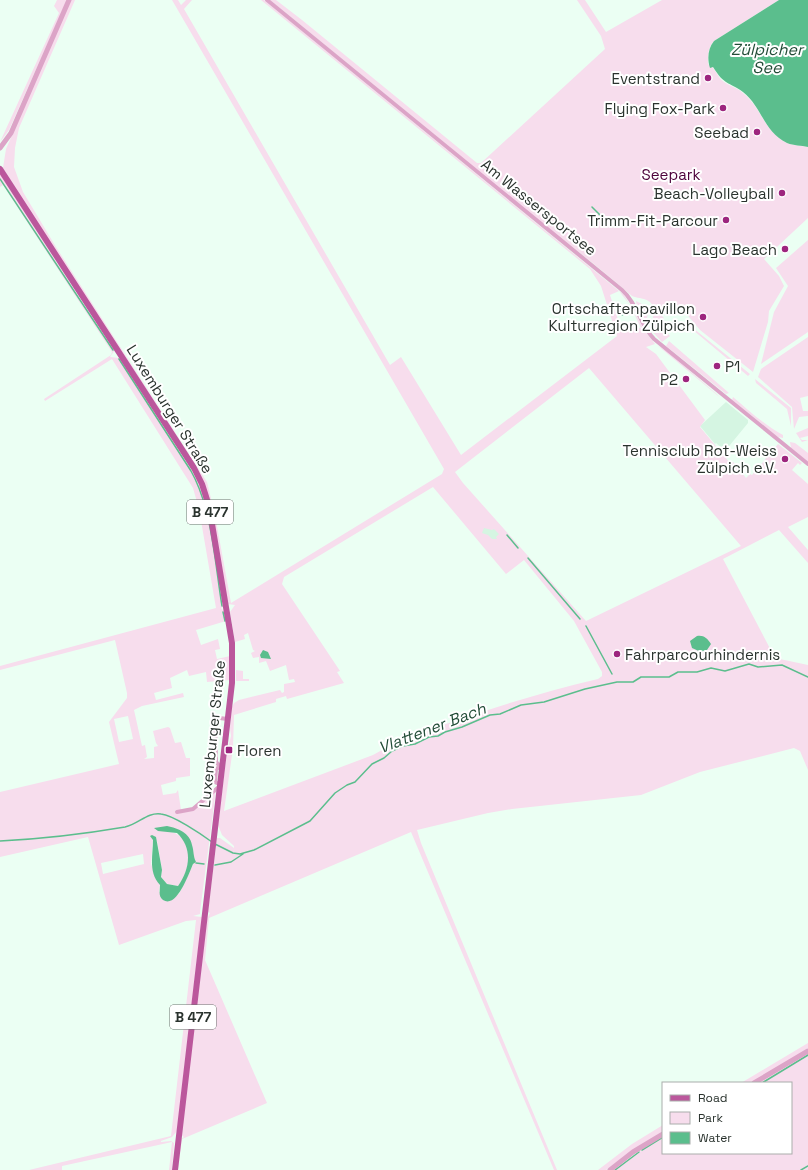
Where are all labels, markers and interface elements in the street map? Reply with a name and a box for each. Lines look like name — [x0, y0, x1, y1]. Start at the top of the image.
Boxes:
water label: Zülpicher See — [731, 39, 805, 78]
place label: Eventstrand — [611, 69, 700, 88]
marker: Eventstrand — [703, 73, 713, 83]
place label: Flying Fox-Park — [605, 99, 715, 118]
marker: Flying Fox-Park — [718, 103, 728, 113]
place label: Seebad — [694, 123, 749, 142]
marker: Seebad — [752, 127, 762, 137]
street label: Am Wassersportsee — [477, 155, 601, 259]
park label: Seepark — [642, 165, 700, 184]
place label: Beach-Volleyball — [654, 184, 774, 203]
marker: Beach-Volleyball — [777, 188, 787, 198]
place label: Trimm-Fit-Parcour — [587, 211, 718, 230]
marker: Trimm-Fit-Parcour — [721, 215, 731, 225]
place label: Lago Beach — [692, 240, 777, 259]
marker: Lago Beach — [780, 244, 790, 254]
place label: Ortschaftenpavillon Kulturregion Zülpich — [549, 299, 695, 335]
marker: Ortschaftenpavillon Kulturregion Zülpich — [698, 312, 708, 322]
street label: Luxemburger Straße — [123, 341, 217, 477]
place label: P1 — [725, 357, 740, 376]
marker: P1 — [712, 361, 722, 371]
place label: P2 — [660, 370, 678, 389]
marker: P2 — [681, 374, 691, 384]
place label: Tennisclub Rot-Weiss Zülpich e.V. — [623, 441, 777, 477]
marker: Tennisclub Rot-Weiss Zülpich e.V. — [780, 454, 790, 464]
road number: B 477 — [187, 500, 233, 524]
place label: Fahrparcourhindernis — [625, 645, 780, 664]
marker: Fahrparcourhindernis — [612, 649, 622, 659]
street label: Luxemburger Straße — [195, 659, 229, 809]
water label: Vlattener Bach — [375, 697, 490, 758]
place label: Floren — [237, 741, 282, 760]
marker: Floren — [224, 745, 234, 755]
road number: B 477 — [170, 1005, 216, 1029]
legend — [662, 1082, 792, 1154]
text: Road — [698, 1090, 727, 1106]
text: Park — [698, 1110, 723, 1126]
text: Water — [698, 1130, 732, 1146]

